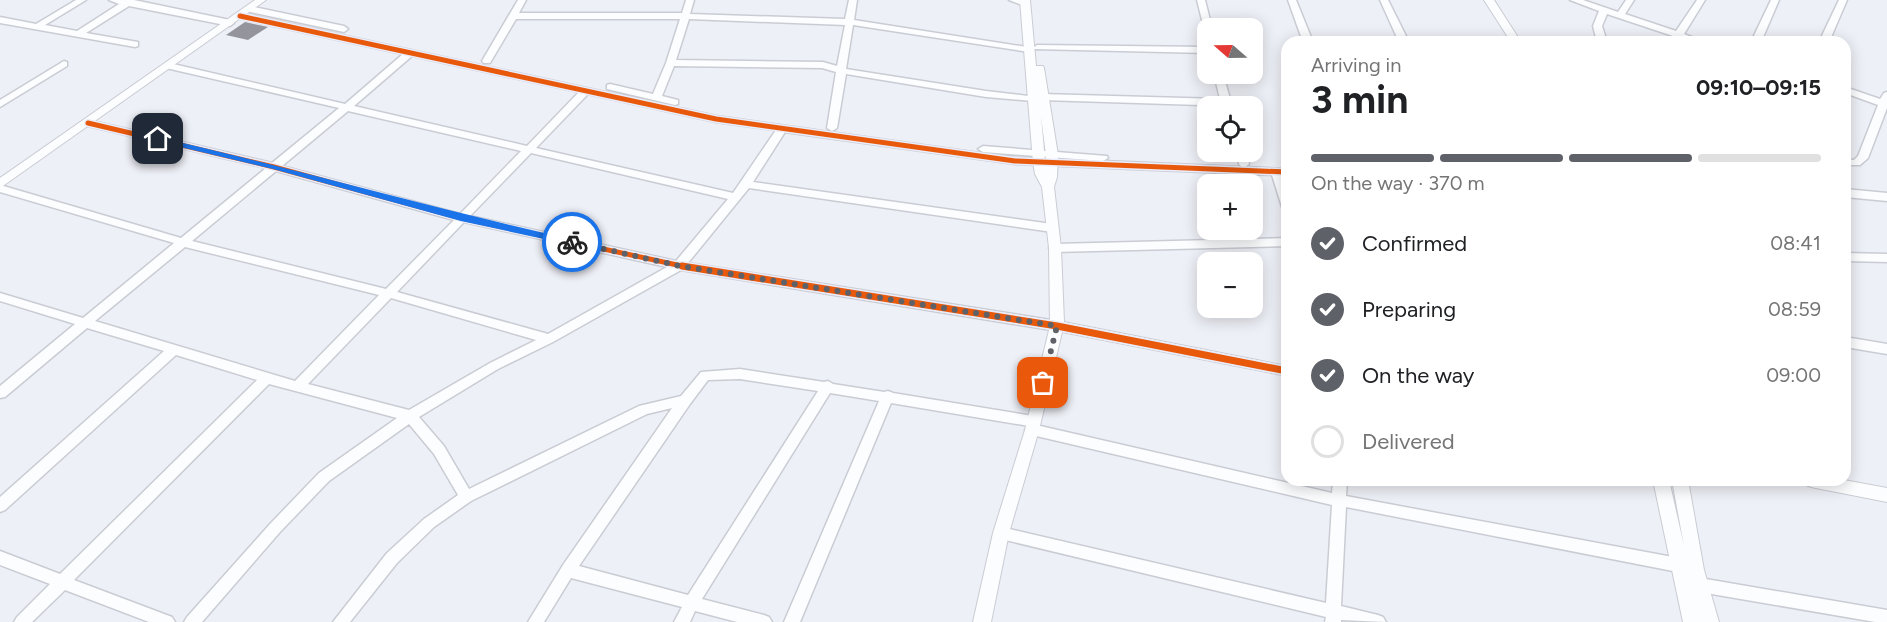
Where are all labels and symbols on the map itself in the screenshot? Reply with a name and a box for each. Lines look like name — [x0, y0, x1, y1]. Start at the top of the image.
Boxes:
north arrow — [1197, 18, 1263, 84]
pin — [132, 113, 183, 164]
courier — [542, 212, 602, 272]
pin — [1017, 357, 1068, 408]

